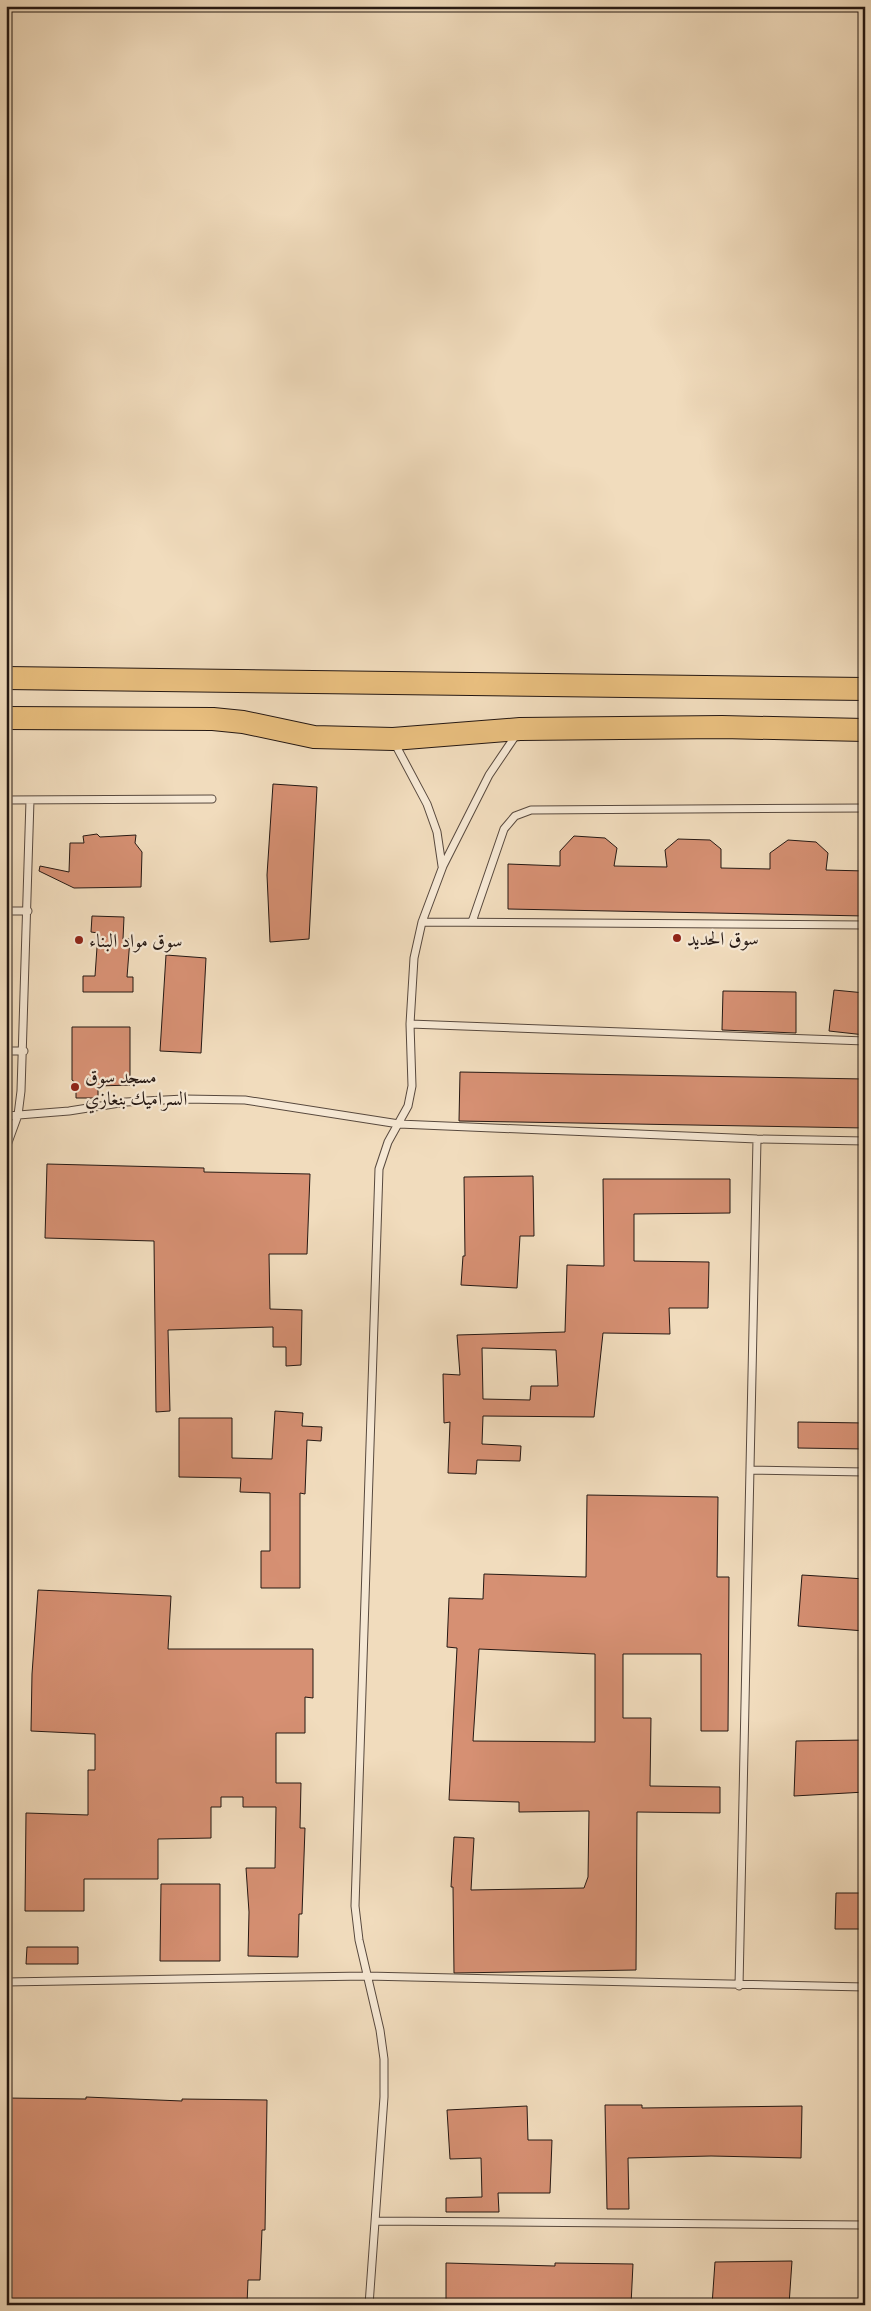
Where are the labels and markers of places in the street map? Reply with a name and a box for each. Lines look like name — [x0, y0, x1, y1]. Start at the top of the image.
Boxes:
place label: سوق الحديد — [687, 928, 759, 951]
place label: سوق مواد البناء — [89, 930, 182, 953]
marker: سوق الحديد — [671, 932, 683, 944]
marker: سوق مواد البناء — [73, 934, 85, 946]
place label: مسجد سوق السراميك بنغازي — [85, 1066, 187, 1114]
marker: مسجد سوق السراميك بنغازي — [69, 1081, 81, 1093]

